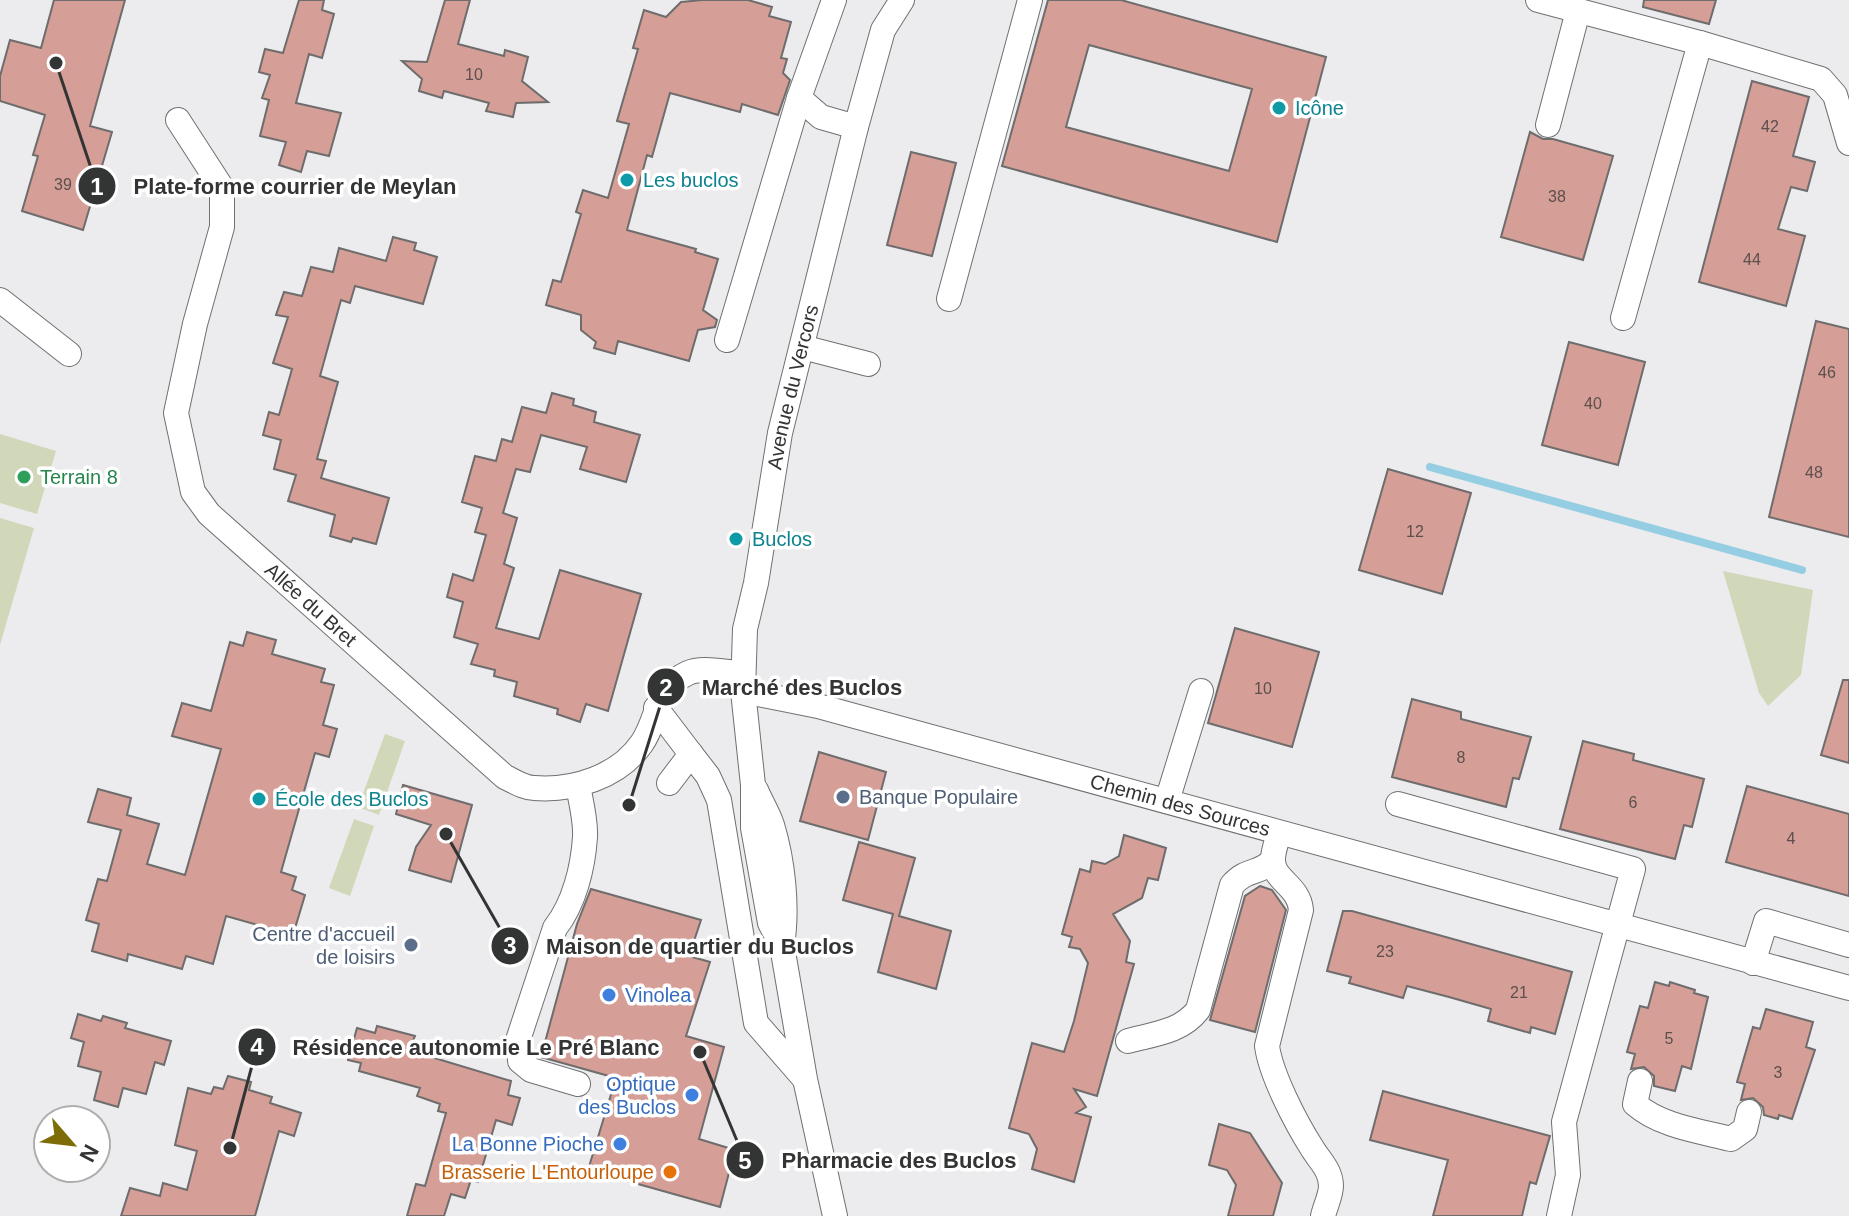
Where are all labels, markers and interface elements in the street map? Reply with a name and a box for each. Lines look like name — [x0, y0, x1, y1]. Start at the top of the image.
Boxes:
house number: 10 — [465, 66, 483, 83]
place label: Icône — [1295, 97, 1344, 119]
marker: Icône — [1270, 99, 1288, 117]
house number: 42 — [1761, 118, 1779, 135]
callout: Plate-forme courrier de Meylan — [77, 163, 472, 209]
place label: Les buclos — [643, 169, 739, 191]
marker: Les buclos — [618, 171, 636, 189]
text: 1 — [90, 173, 104, 200]
text: Plate-forme courrier de Meylan — [134, 174, 456, 199]
house number: 39 — [54, 176, 72, 193]
house number: 38 — [1548, 188, 1566, 205]
house number: 44 — [1743, 251, 1761, 268]
street label: Avenue du Vercors — [763, 302, 822, 471]
house number: 46 — [1818, 364, 1836, 381]
house number: 40 — [1584, 395, 1602, 412]
house number: 48 — [1805, 464, 1823, 481]
place label: Terrain 8 — [40, 466, 118, 488]
marker: Terrain 8 — [15, 468, 33, 486]
house number: 12 — [1406, 523, 1424, 540]
place label: Buclos — [752, 528, 812, 550]
marker: Buclos — [727, 530, 745, 548]
street label: Allée du Bret — [261, 558, 361, 651]
callout: Marché des Buclos — [646, 664, 918, 710]
text: 2 — [659, 674, 673, 701]
text: Marché des Buclos — [702, 675, 902, 700]
house number: 10 — [1254, 680, 1272, 697]
house number: 8 — [1457, 749, 1466, 766]
street label: Chemin des Sources — [1088, 770, 1273, 840]
place label: Banque Populaire — [859, 786, 1018, 808]
place label: École des Buclos — [275, 788, 428, 810]
marker: Banque Populaire — [834, 788, 852, 806]
marker: École des Buclos — [250, 790, 268, 808]
house number: 6 — [1629, 794, 1638, 811]
house number: 4 — [1787, 830, 1796, 847]
place label: Centre d'accueil de loisirs — [252, 923, 395, 968]
callout: Maison de quartier du Buclos — [490, 923, 870, 969]
text: 3 — [503, 932, 517, 959]
text: Maison de quartier du Buclos — [546, 934, 854, 959]
marker: Centre d'accueil de loisirs — [402, 936, 420, 954]
house number: 23 — [1376, 943, 1394, 960]
place label: Vinolea — [625, 984, 692, 1006]
house number: 21 — [1510, 984, 1528, 1001]
marker: Vinolea — [600, 986, 618, 1004]
callout: Résidence autonomie Le Pré Blanc — [237, 1024, 676, 1070]
house number: 5 — [1665, 1030, 1674, 1047]
text: 4 — [250, 1033, 264, 1060]
text: Résidence autonomie Le Pré Blanc — [293, 1035, 659, 1060]
house number: 3 — [1774, 1064, 1783, 1081]
place label: Optique des Buclos — [578, 1073, 676, 1118]
marker: Optique des Buclos — [683, 1086, 701, 1104]
north arrow — [32, 1104, 112, 1184]
place label: La Bonne Pioche — [452, 1133, 604, 1155]
marker: La Bonne Pioche — [611, 1135, 629, 1153]
callout: Pharmacie des Buclos — [725, 1137, 1032, 1183]
text: N — [74, 1140, 104, 1166]
text: 5 — [738, 1147, 752, 1174]
text: Pharmacie des Buclos — [782, 1148, 1016, 1173]
place label: Brasserie L'Entourloupe — [441, 1161, 654, 1183]
marker: Brasserie L'Entourloupe — [661, 1163, 679, 1181]

